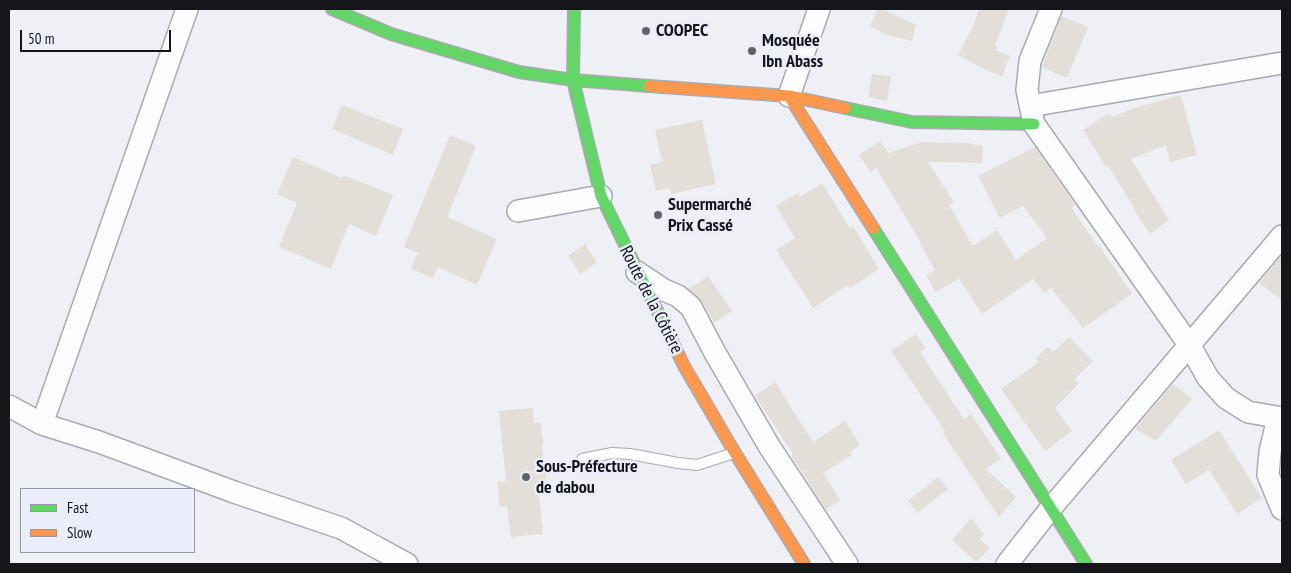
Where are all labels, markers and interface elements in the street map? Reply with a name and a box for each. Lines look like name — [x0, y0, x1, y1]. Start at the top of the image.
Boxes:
scale bar — [22, 20, 174, 52]
place label: COOPEC — [656, 20, 708, 42]
marker: COOPEC — [640, 25, 652, 37]
text: 50 m — [28, 29, 54, 48]
place label: Mosquée Ibn Abass — [762, 30, 823, 72]
marker: Mosquée Ibn Abass — [746, 45, 758, 57]
place label: Supermarché Prix Cassé — [668, 194, 752, 236]
marker: Supermarché Prix Cassé — [652, 209, 664, 221]
street label: Route de la Côtière — [615, 243, 687, 357]
place label: Sous-Préfecture de dabou — [536, 456, 638, 498]
marker: Sous-Préfecture de dabou — [520, 471, 532, 483]
legend — [20, 488, 195, 553]
text: Fast — [67, 498, 88, 517]
text: Slow — [67, 523, 92, 542]

